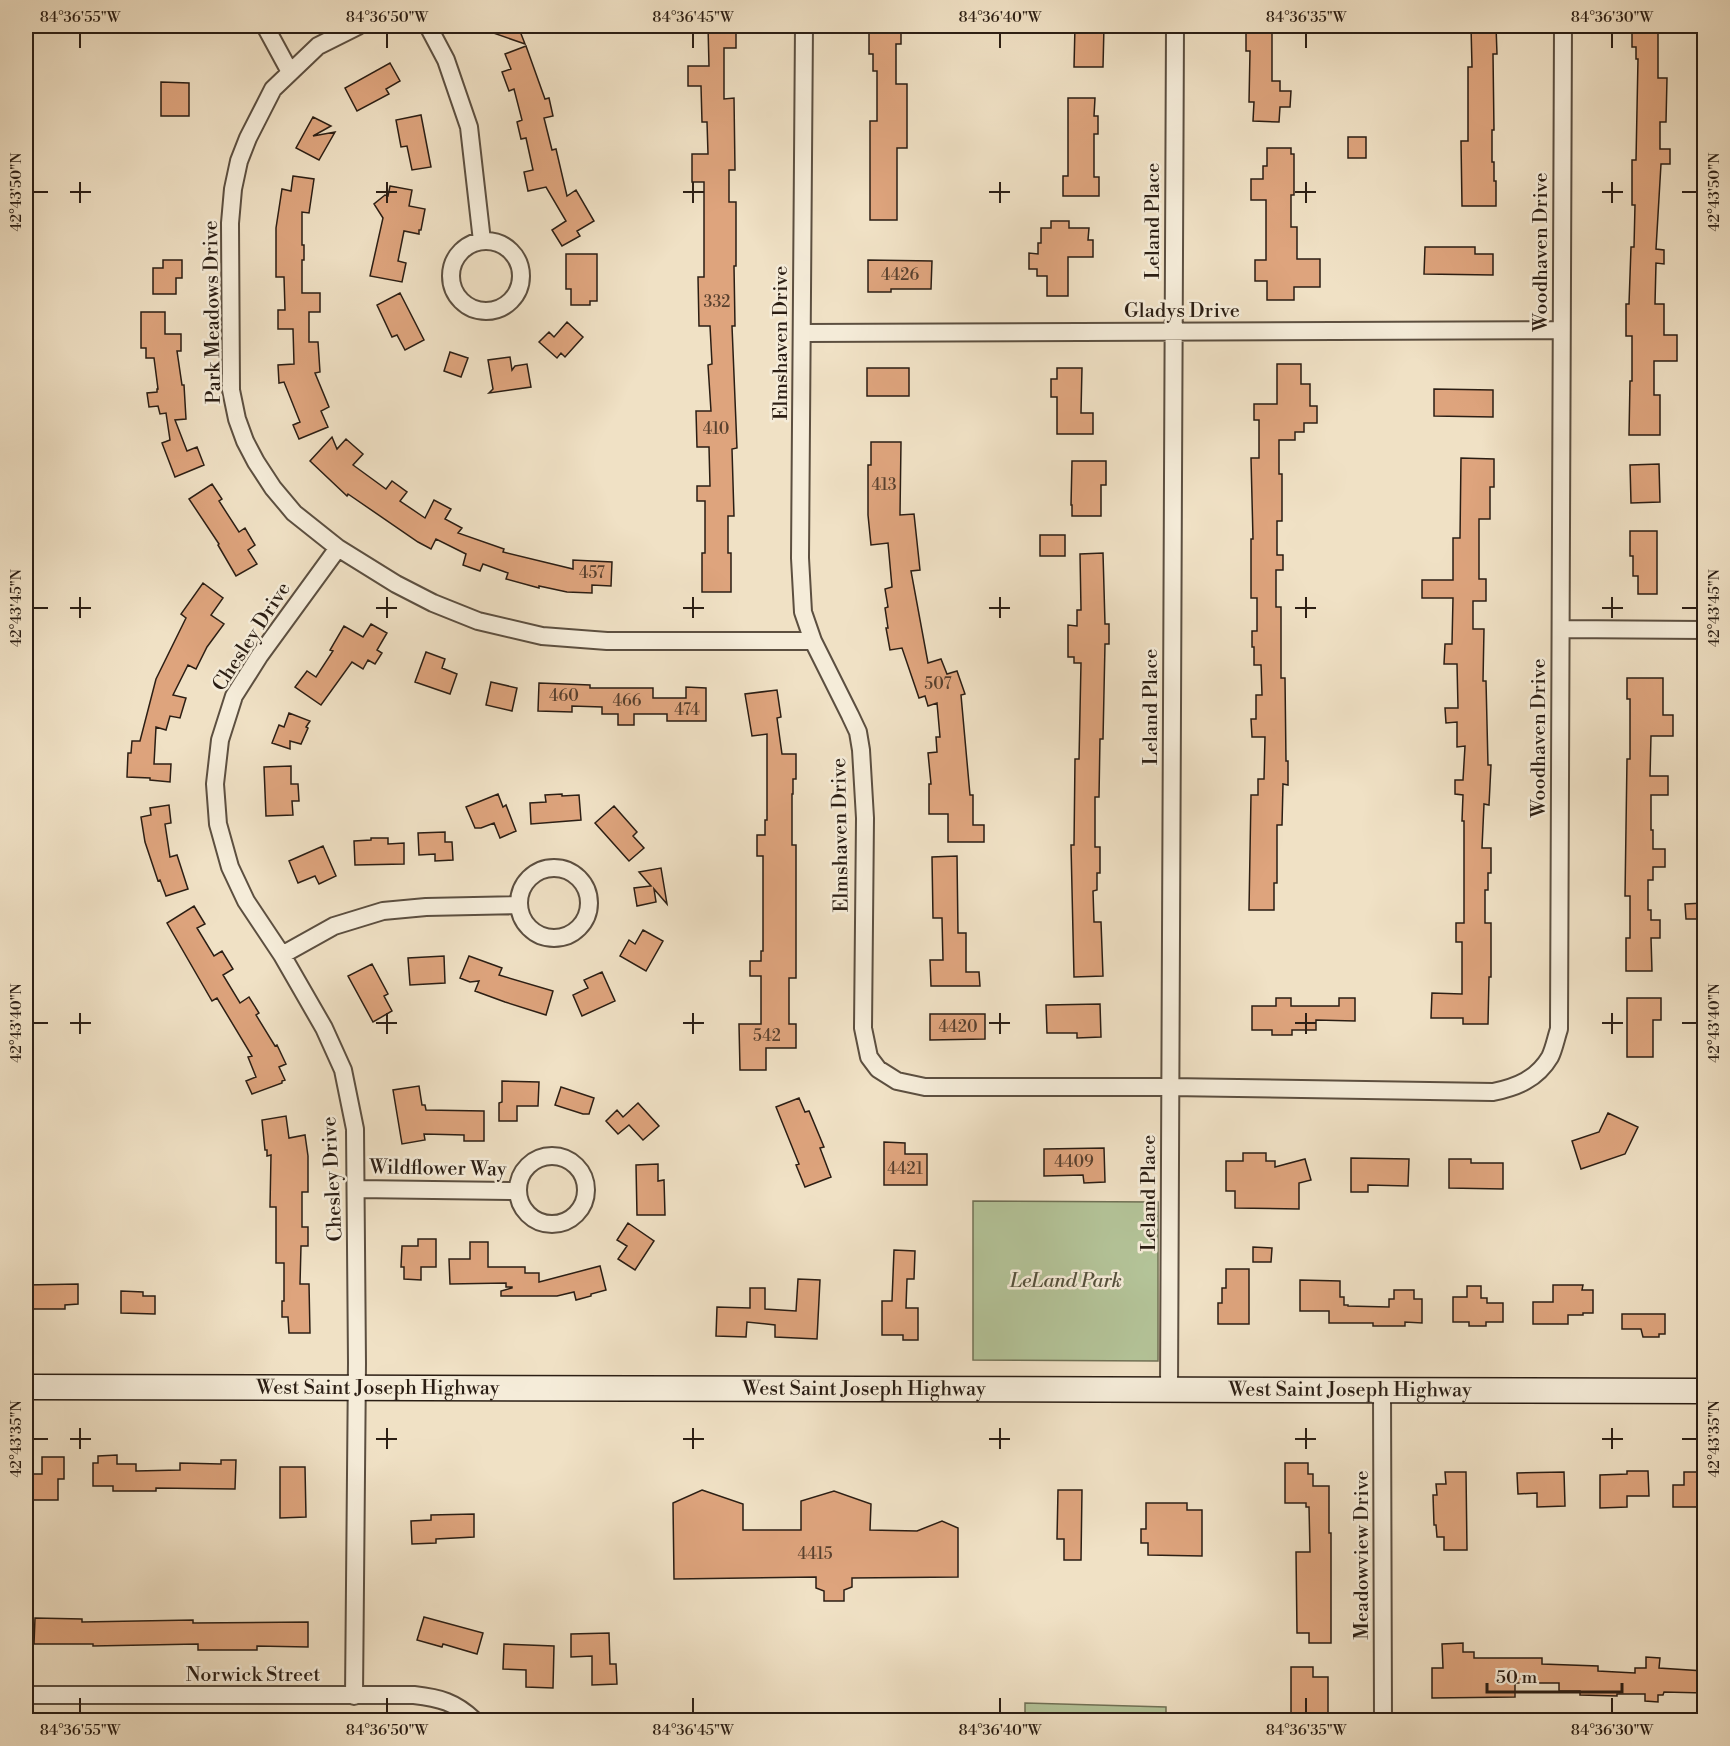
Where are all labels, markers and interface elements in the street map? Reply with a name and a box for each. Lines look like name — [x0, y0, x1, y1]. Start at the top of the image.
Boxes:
text: 84°36'55"W — [40, 8, 121, 27]
text: 84°36'50"W — [346, 8, 429, 27]
text: 84°36'45"W — [652, 8, 734, 27]
text: 84°36'40"W — [959, 8, 1042, 27]
text: 84°36'35"W — [1266, 8, 1347, 27]
text: 84°36'30"W — [1571, 8, 1654, 27]
text: 42°43'50"N — [7, 153, 26, 231]
text: 42°43'50"N — [1705, 153, 1724, 231]
street label: Leland Place — [1141, 163, 1166, 279]
street label: Woodhaven Drive — [1529, 172, 1554, 333]
street label: Park Meadows Drive — [199, 220, 227, 404]
house number: 4426 — [881, 265, 919, 285]
street label: Elmshaven Drive — [769, 266, 794, 420]
house number: 332 — [704, 292, 730, 312]
street label: Gladys Drive — [1124, 299, 1240, 324]
house number: 410 — [703, 419, 729, 439]
house number: 413 — [871, 475, 897, 495]
house number: 457 — [579, 563, 605, 583]
text: 42°43'45"N — [7, 569, 26, 647]
text: 42°43'45"N — [1705, 569, 1724, 647]
street label: Chesley Drive — [207, 578, 297, 696]
street label: Leland Place — [1139, 649, 1164, 765]
street label: Woodhaven Drive — [1527, 658, 1552, 819]
house number: 507 — [924, 674, 952, 694]
house number: 460 — [549, 686, 579, 706]
house number: 466 — [613, 691, 642, 711]
house number: 474 — [674, 700, 700, 720]
street label: Elmshaven Drive — [827, 757, 855, 913]
text: 42°43'40"N — [7, 983, 26, 1063]
text: 42°43'40"N — [1705, 983, 1724, 1063]
house number: 4420 — [938, 1017, 978, 1037]
house number: 542 — [753, 1026, 781, 1046]
street label: Chesley Drive — [317, 1116, 349, 1242]
street label: Leland Place — [1137, 1135, 1162, 1251]
house number: 4409 — [1054, 1152, 1094, 1172]
street label: Wildflower Way — [368, 1155, 507, 1183]
house number: 4421 — [887, 1159, 923, 1179]
park label: LeLand Park — [1009, 1269, 1122, 1294]
street label: West Saint Joseph Highway — [255, 1375, 500, 1401]
street label: West Saint Joseph Highway — [741, 1376, 986, 1402]
street label: West Saint Joseph Highway — [1227, 1377, 1472, 1403]
text: 42°43'35"N — [7, 1400, 26, 1478]
text: 42°43'35"N — [1705, 1400, 1724, 1478]
street label: Meadowview Drive — [1350, 1470, 1375, 1640]
house number: 4415 — [797, 1544, 833, 1564]
scale bar — [1487, 1656, 1622, 1694]
street label: Norwick Street — [186, 1663, 320, 1688]
text: 50 m — [1496, 1666, 1538, 1689]
text: 84°36'55"W — [40, 1721, 121, 1740]
text: 84°36'50"W — [346, 1721, 429, 1740]
text: 84°36'45"W — [652, 1721, 734, 1740]
text: 84°36'40"W — [959, 1721, 1042, 1740]
text: 84°36'35"W — [1266, 1721, 1347, 1740]
text: 84°36'30"W — [1571, 1721, 1654, 1740]

